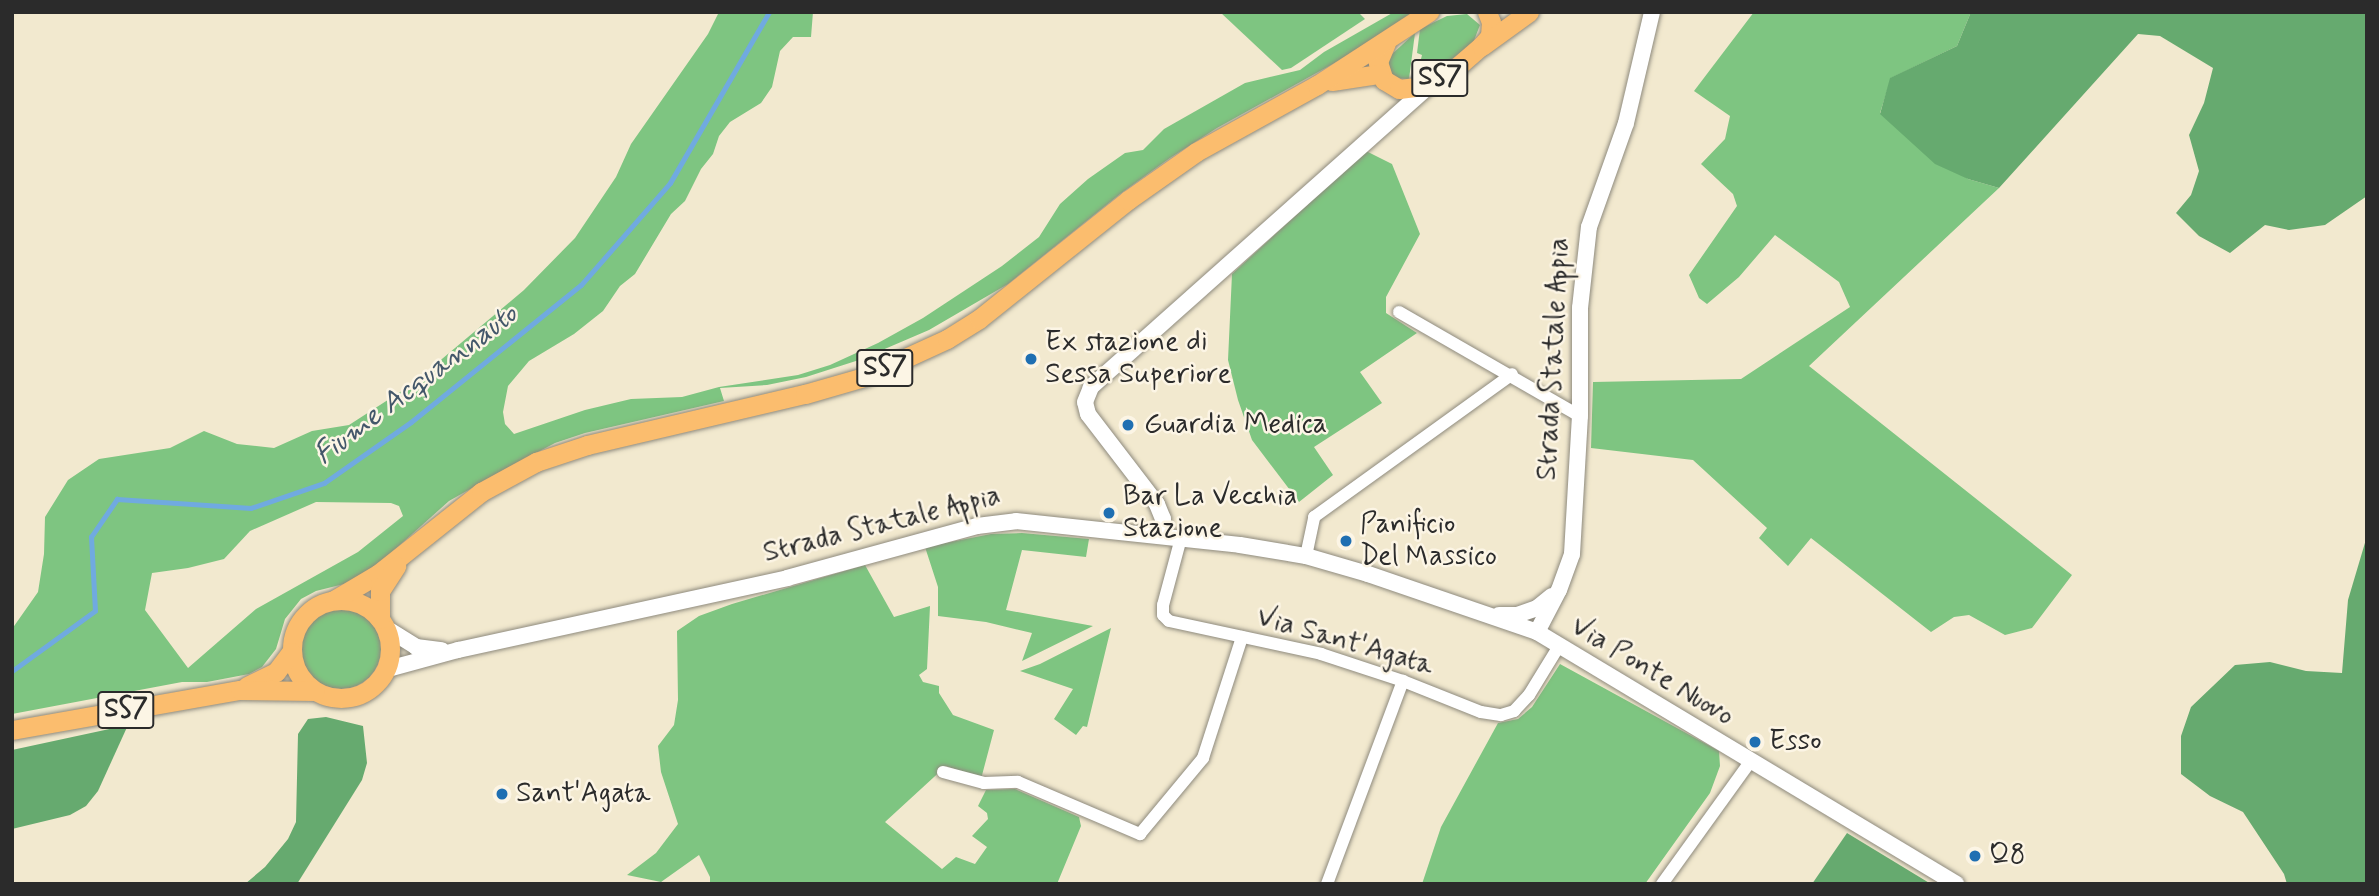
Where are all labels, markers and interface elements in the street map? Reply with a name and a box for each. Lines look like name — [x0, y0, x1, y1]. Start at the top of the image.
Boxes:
road number: SS7 — [1410, 55, 1470, 100]
street label: Strada Statale Appia — [1531, 241, 1577, 477]
water label: Fiume Acquannauto — [307, 297, 525, 473]
place label: Ex stazione di Sessa Superiore — [1045, 326, 1228, 392]
road number: SS7 — [855, 346, 915, 390]
marker: Ex stazione di Sessa Superiore — [1023, 351, 1039, 367]
place label: Guardia Medica — [1144, 408, 1331, 442]
marker: Guardia Medica — [1118, 415, 1138, 435]
street label: Strada Statale Appia — [764, 480, 1000, 570]
place label: Bar La Vecchia Stazione — [1123, 480, 1299, 546]
marker: Bar La Vecchia Stazione — [1101, 505, 1117, 521]
place label: Panificio Del Massico — [1360, 508, 1497, 574]
marker: Panificio Del Massico — [1338, 533, 1354, 549]
street label: Via Sant'Agata — [1254, 601, 1436, 683]
street label: Via Ponte Nuovo — [1564, 610, 1740, 734]
road number: SS7 — [96, 688, 156, 732]
place label: Esso — [1769, 725, 1822, 759]
marker: Esso — [1747, 734, 1763, 750]
place label: Sant'Agata — [516, 777, 650, 811]
marker: Sant'Agata — [494, 786, 510, 802]
place label: Q8 — [1989, 839, 2026, 873]
marker: Q8 — [1967, 848, 1983, 864]

